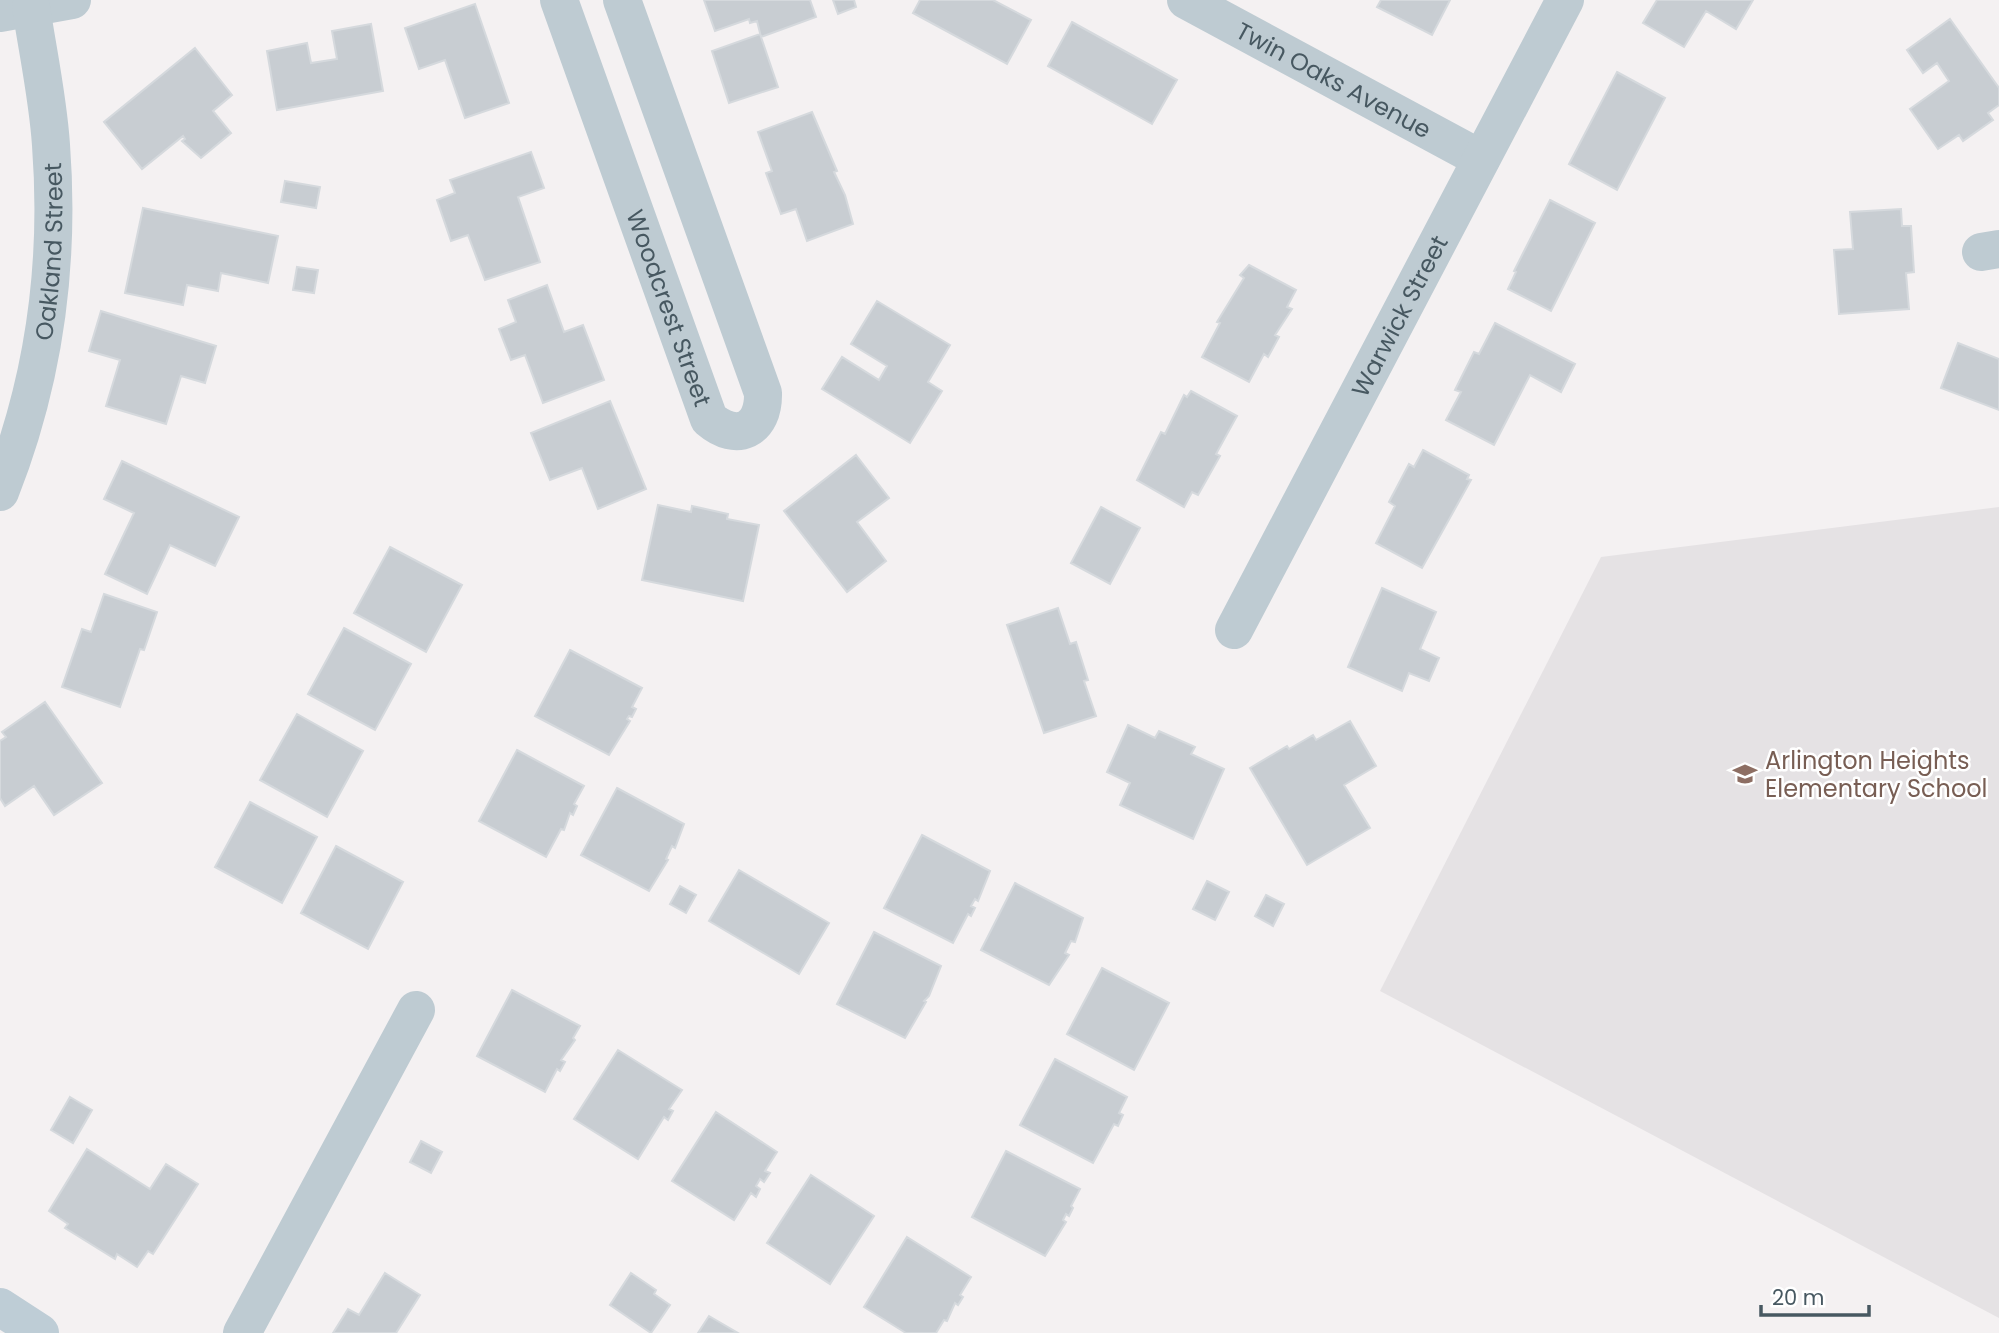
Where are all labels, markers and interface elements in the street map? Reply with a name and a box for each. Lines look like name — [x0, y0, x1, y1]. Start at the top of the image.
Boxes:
street label: Twin Oaks Avenue — [1231, 14, 1437, 146]
street label: Oakland Street — [26, 162, 70, 343]
street label: Woodcrest Street — [619, 205, 720, 411]
street label: Warwick Street — [1343, 229, 1455, 402]
place label: Arlington Heights Elementary School — [1765, 744, 1988, 805]
school or university icon: Arlington Heights Elementary School — [1731, 760, 1759, 788]
scale bar — [1761, 1274, 1870, 1318]
text: 20 m — [1772, 1283, 1825, 1312]

